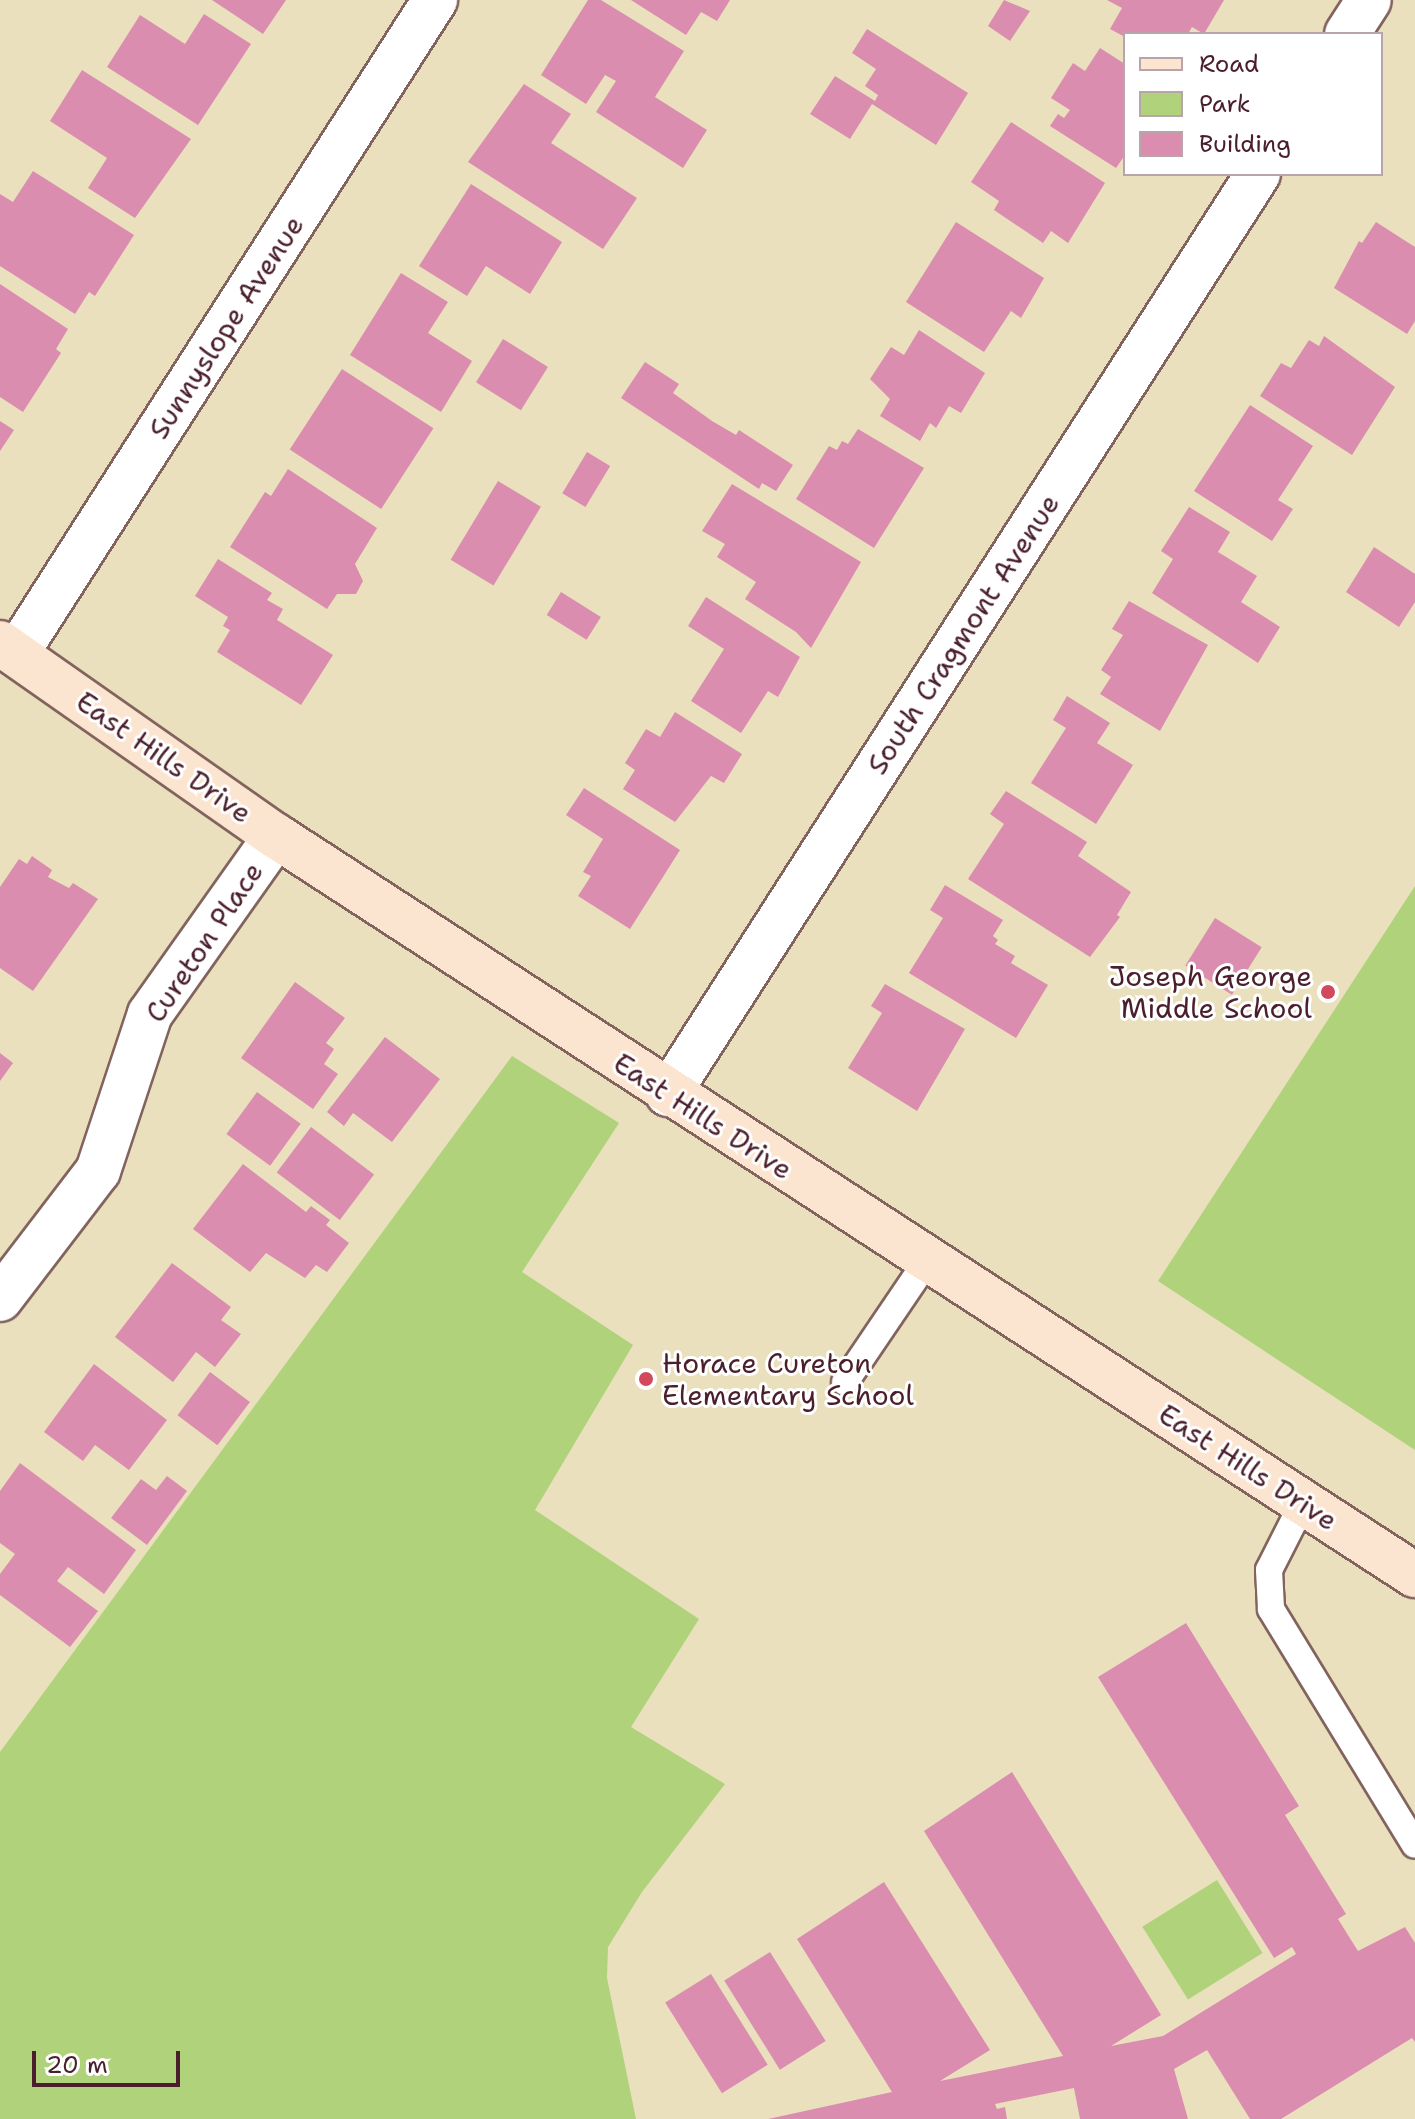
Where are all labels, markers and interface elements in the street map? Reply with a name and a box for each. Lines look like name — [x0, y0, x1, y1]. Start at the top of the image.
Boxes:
legend — [1123, 32, 1383, 176]
text: Road — [1199, 48, 1259, 80]
text: Park — [1199, 88, 1251, 120]
text: Building — [1199, 128, 1291, 160]
street label: Sunnyslope Avenue — [141, 209, 311, 445]
street label: South Cragmont Avenue — [860, 488, 1066, 780]
street label: East Hills Drive — [70, 684, 258, 830]
street label: Cureton Place — [138, 856, 270, 1028]
place label: Joseph George Middle School — [1109, 959, 1312, 1025]
marker: Joseph George Middle School — [1319, 983, 1337, 1001]
street label: East Hills Drive — [607, 1046, 799, 1186]
place label: Horace Cureton Elementary School — [662, 1346, 914, 1412]
marker: Horace Cureton Elementary School — [637, 1370, 655, 1388]
street label: East Hills Drive — [1152, 1397, 1344, 1537]
scale bar — [36, 2035, 184, 2085]
text: 20 m — [46, 2049, 108, 2081]

